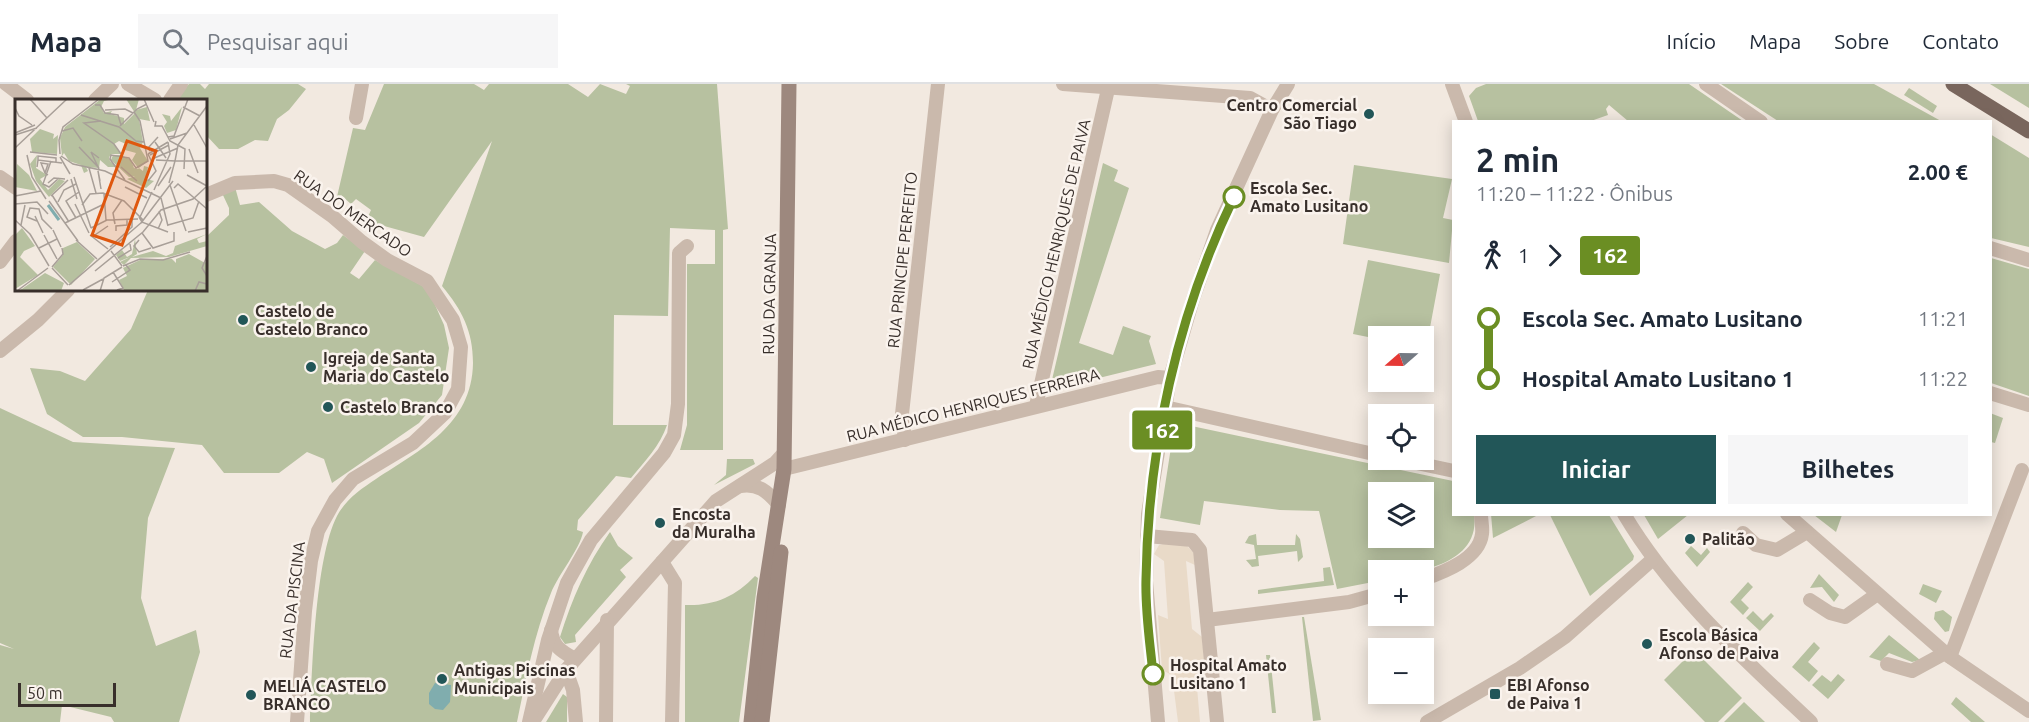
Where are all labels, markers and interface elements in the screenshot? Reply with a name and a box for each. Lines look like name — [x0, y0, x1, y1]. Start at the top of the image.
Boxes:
search box — [138, 14, 558, 68]
icon: search — [159, 25, 192, 58]
text: Mapa — [30, 26, 102, 57]
text: Pesquisar aqui — [207, 29, 349, 54]
text: Início — [1667, 29, 1716, 53]
text: Mapa — [1749, 29, 1801, 53]
text: Sobre — [1834, 29, 1889, 53]
text: Contato — [1922, 29, 1999, 53]
place label: Centro Comercial São Tiago — [1227, 96, 1357, 132]
inset map — [15, 99, 207, 291]
marker: Centro Comercial São Tiago — [1362, 107, 1376, 121]
street label: RUA MÉDICO HENRIQUES DE PAIVA — [1016, 116, 1094, 371]
text: 2 min — [1476, 141, 1559, 178]
text: 2.00 € — [1908, 159, 1968, 184]
street label: RUA DO MERCADO — [291, 166, 415, 260]
street label: RUA PRINCIPE PERFEITO — [884, 171, 920, 349]
place label: Escola Sec. Amato Lusitano — [1250, 179, 1368, 215]
text: 11:20 – 11:22 · Ônibus — [1476, 182, 1673, 205]
marker: Escola Sec. Amato Lusitano — [1223, 186, 1245, 208]
street label: RUA DA GRANJA — [759, 233, 779, 355]
icon: walk — [1476, 239, 1509, 272]
icon: forward — [1538, 239, 1571, 272]
text: 162 — [1592, 243, 1628, 267]
text: 1 — [1518, 244, 1529, 267]
place label: Castelo de Castelo Branco — [255, 302, 368, 338]
text: Escola Sec. Amato Lusitano — [1522, 306, 1803, 331]
text: 11:21 — [1918, 307, 1968, 330]
marker: Castelo de Castelo Branco — [236, 313, 250, 327]
north arrow — [1368, 326, 1434, 392]
map controls — [1368, 326, 1434, 704]
place label: Igreja de Santa Maria do Castelo — [323, 349, 449, 385]
marker: Igreja de Santa Maria do Castelo — [304, 360, 318, 374]
street label: RUA MÉDICO HENRIQUES FERREIRA — [844, 363, 1102, 445]
text: Hospital Amato Lusitano 1 — [1522, 366, 1794, 391]
text: 11:22 — [1918, 367, 1968, 390]
place label: Castelo Branco — [340, 398, 453, 416]
marker: Castelo Branco — [321, 400, 335, 414]
button: locate — [1368, 404, 1434, 470]
line badge: 162 — [1128, 410, 1196, 450]
text: 162 — [1144, 418, 1180, 442]
button: Iniciar — [1476, 435, 1716, 504]
button: Bilhetes — [1728, 435, 1968, 504]
button: layers — [1368, 482, 1434, 548]
place label: Encosta da Muralha — [672, 505, 756, 541]
marker: Encosta da Muralha — [653, 516, 667, 530]
place label: Palitão — [1702, 530, 1755, 548]
marker: Palitão — [1683, 532, 1697, 546]
street label: RUA DA PISCINA — [276, 540, 308, 660]
button: + — [1368, 560, 1434, 626]
place label: Escola Básica Afonso de Paiva — [1659, 626, 1779, 662]
marker: Escola Básica Afonso de Paiva — [1640, 637, 1654, 651]
button: − — [1368, 638, 1434, 704]
place label: Hospital Amato Lusitano 1 — [1170, 656, 1287, 692]
place label: Antigas Piscinas Municipais — [454, 661, 575, 697]
marker: Hospital Amato Lusitano 1 — [1142, 663, 1164, 685]
marker: Antigas Piscinas Municipais — [435, 672, 449, 686]
place label: MELIÁ CASTELO BRANCO — [263, 675, 387, 713]
place label: EBI Afonso de Paiva 1 — [1507, 676, 1590, 712]
scale bar — [18, 680, 116, 708]
text: 50 m — [27, 684, 63, 702]
marker: EBI Afonso de Paiva 1 — [1488, 687, 1502, 701]
marker: MELIÁ CASTELO BRANCO — [244, 688, 258, 702]

